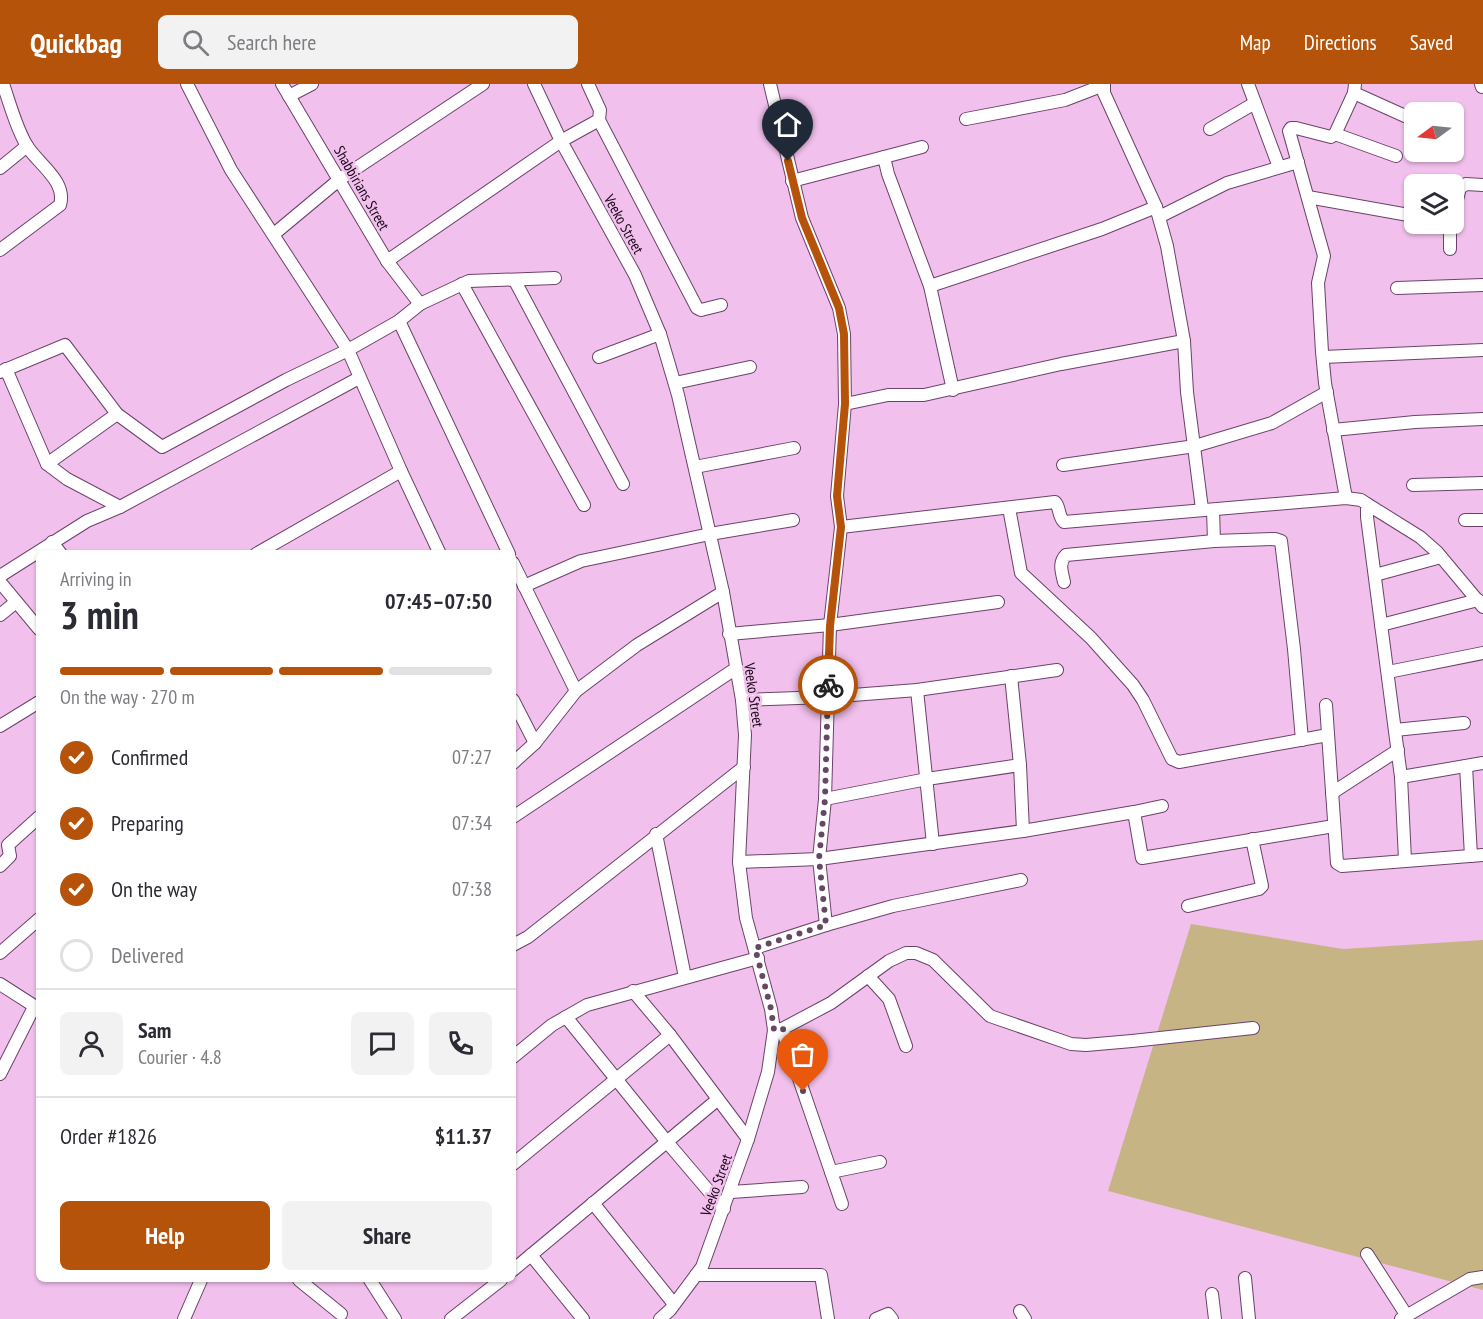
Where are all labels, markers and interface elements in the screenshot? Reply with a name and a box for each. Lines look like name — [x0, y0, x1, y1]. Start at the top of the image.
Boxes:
search box — [158, 15, 578, 69]
text: Quickbag — [30, 24, 122, 61]
icon: search — [179, 26, 212, 59]
text: Search here — [227, 28, 316, 56]
text: Map — [1240, 29, 1271, 56]
text: Directions — [1304, 29, 1377, 56]
text: Saved — [1410, 29, 1453, 56]
pin — [762, 99, 813, 161]
north arrow — [1404, 102, 1464, 162]
map controls — [1404, 102, 1464, 234]
icon: home — [771, 108, 804, 141]
street label: Shabbirians Street — [330, 142, 394, 234]
button: layers — [1404, 174, 1464, 234]
street label: Veeko Street — [599, 190, 648, 257]
text: Arriving in — [60, 566, 132, 592]
text: 07:45–07:50 — [385, 587, 492, 615]
text: 3 min — [60, 589, 139, 640]
courier — [798, 655, 858, 715]
street label: Veeko Street — [740, 661, 768, 728]
icon: bike — [812, 669, 845, 702]
text: On the way · 270 m — [60, 684, 195, 710]
icon: check — [60, 741, 93, 774]
text: Confirmed — [111, 743, 188, 771]
text: 07:27 — [452, 744, 492, 770]
icon: check — [60, 807, 93, 840]
text: Preparing — [111, 809, 184, 837]
text: 07:34 — [452, 810, 492, 836]
icon: check — [60, 873, 93, 906]
text: On the way — [111, 875, 197, 903]
text: 07:38 — [452, 876, 492, 902]
text: Delivered — [111, 941, 184, 969]
button: person — [60, 1012, 123, 1075]
button: chat — [351, 1012, 414, 1075]
button: phone — [429, 1012, 492, 1075]
text: Sam — [138, 1016, 171, 1044]
pin — [777, 1029, 828, 1091]
icon: bag — [786, 1038, 819, 1071]
text: Courier · 4.8 — [138, 1044, 222, 1070]
text: Order #1826 — [60, 1122, 157, 1150]
text: $11.37 — [435, 1122, 492, 1150]
street label: Veeko Street — [696, 1151, 736, 1220]
button: Help — [60, 1201, 270, 1270]
button: Share — [282, 1201, 492, 1270]

